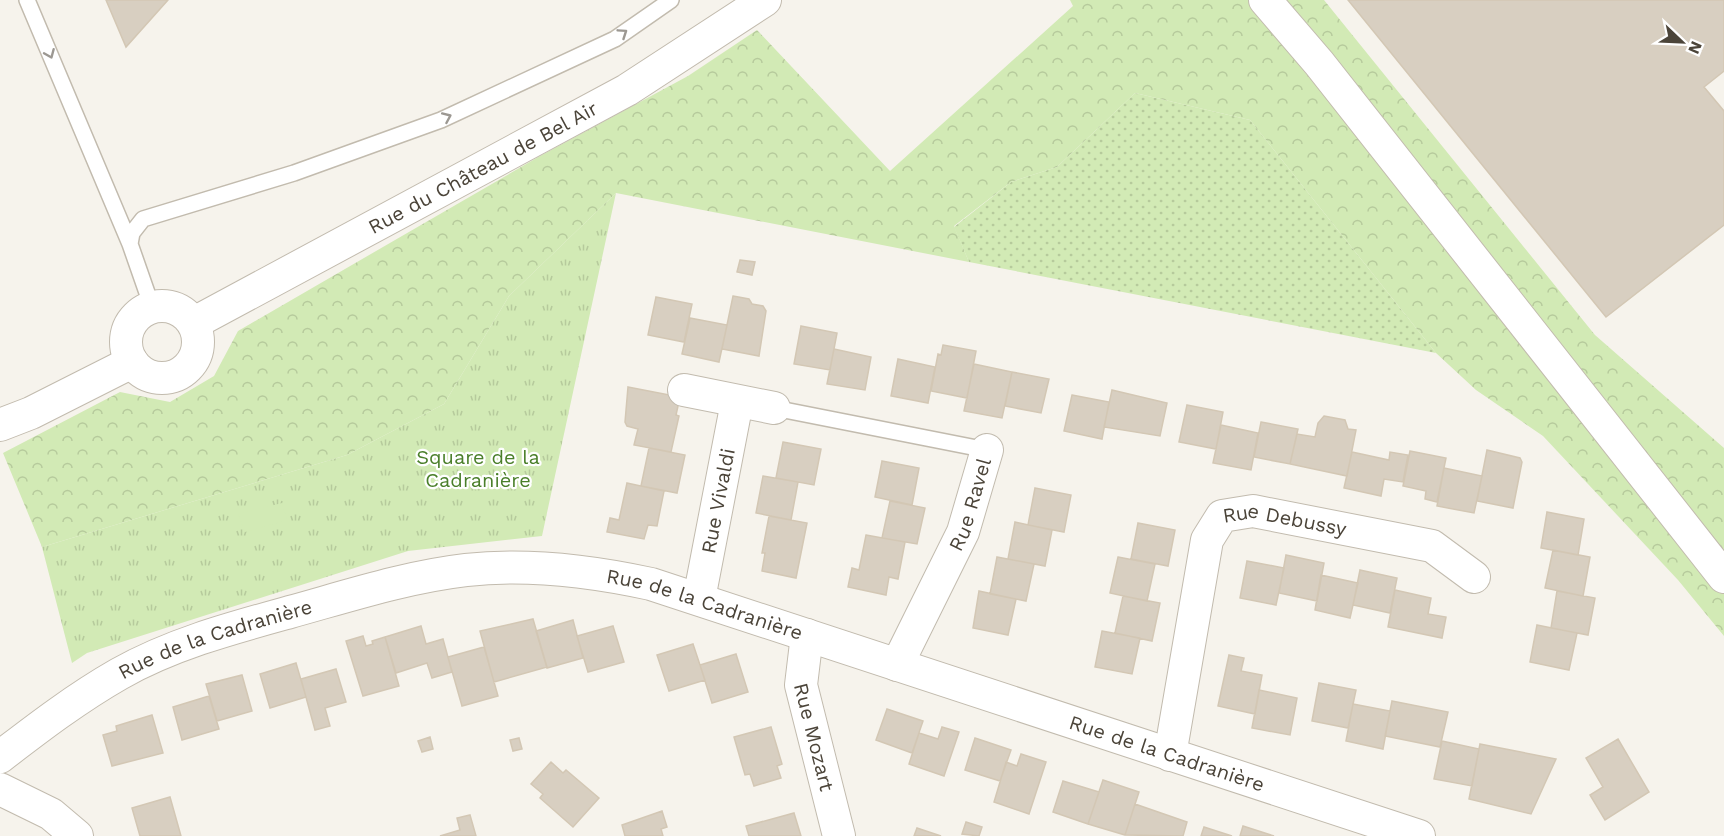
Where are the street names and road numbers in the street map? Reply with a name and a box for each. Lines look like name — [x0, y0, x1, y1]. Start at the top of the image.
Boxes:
street label: Rue du Château de Bel Air — [364, 96, 602, 239]
street label: Rue Vivaldi — [696, 446, 740, 556]
street label: Rue Ravel — [944, 455, 996, 555]
street label: Rue Debussy — [1221, 498, 1349, 541]
street label: Rue de la Cadranière — [605, 564, 806, 645]
street label: Rue de la Cadranière — [114, 594, 315, 684]
street label: Rue Mozart — [789, 680, 839, 794]
street label: Rue de la Cadranière — [1066, 710, 1268, 796]

